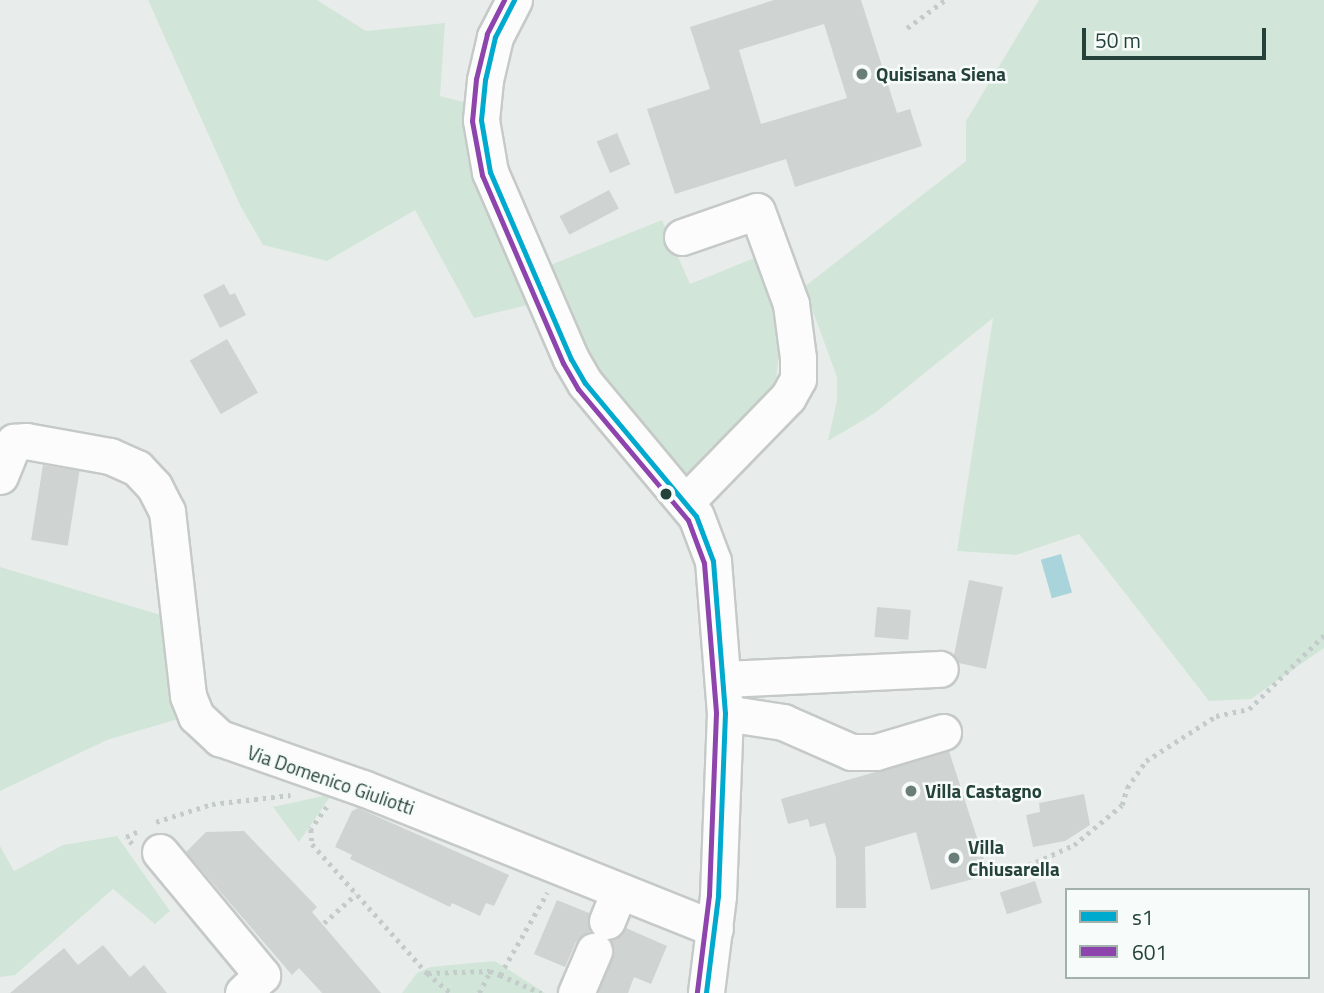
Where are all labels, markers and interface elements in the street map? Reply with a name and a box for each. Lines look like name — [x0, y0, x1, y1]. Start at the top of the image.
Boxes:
scale bar — [1086, 14, 1270, 58]
text: 50 m — [1095, 24, 1141, 56]
place label: Quisisana Siena — [876, 63, 1006, 85]
marker: Quisisana Siena — [854, 66, 870, 82]
unlabelled marker — [659, 487, 673, 501]
street label: Via Domenico Giuliotti — [244, 741, 418, 819]
place label: Villa Castagno — [925, 780, 1042, 802]
marker: Villa Castagno — [903, 783, 919, 799]
place label: Villa Chiusarella — [968, 836, 1060, 880]
marker: Villa Chiusarella — [946, 850, 962, 866]
legend — [1065, 888, 1310, 979]
text: s1 — [1132, 901, 1154, 933]
text: 601 — [1132, 936, 1167, 968]

